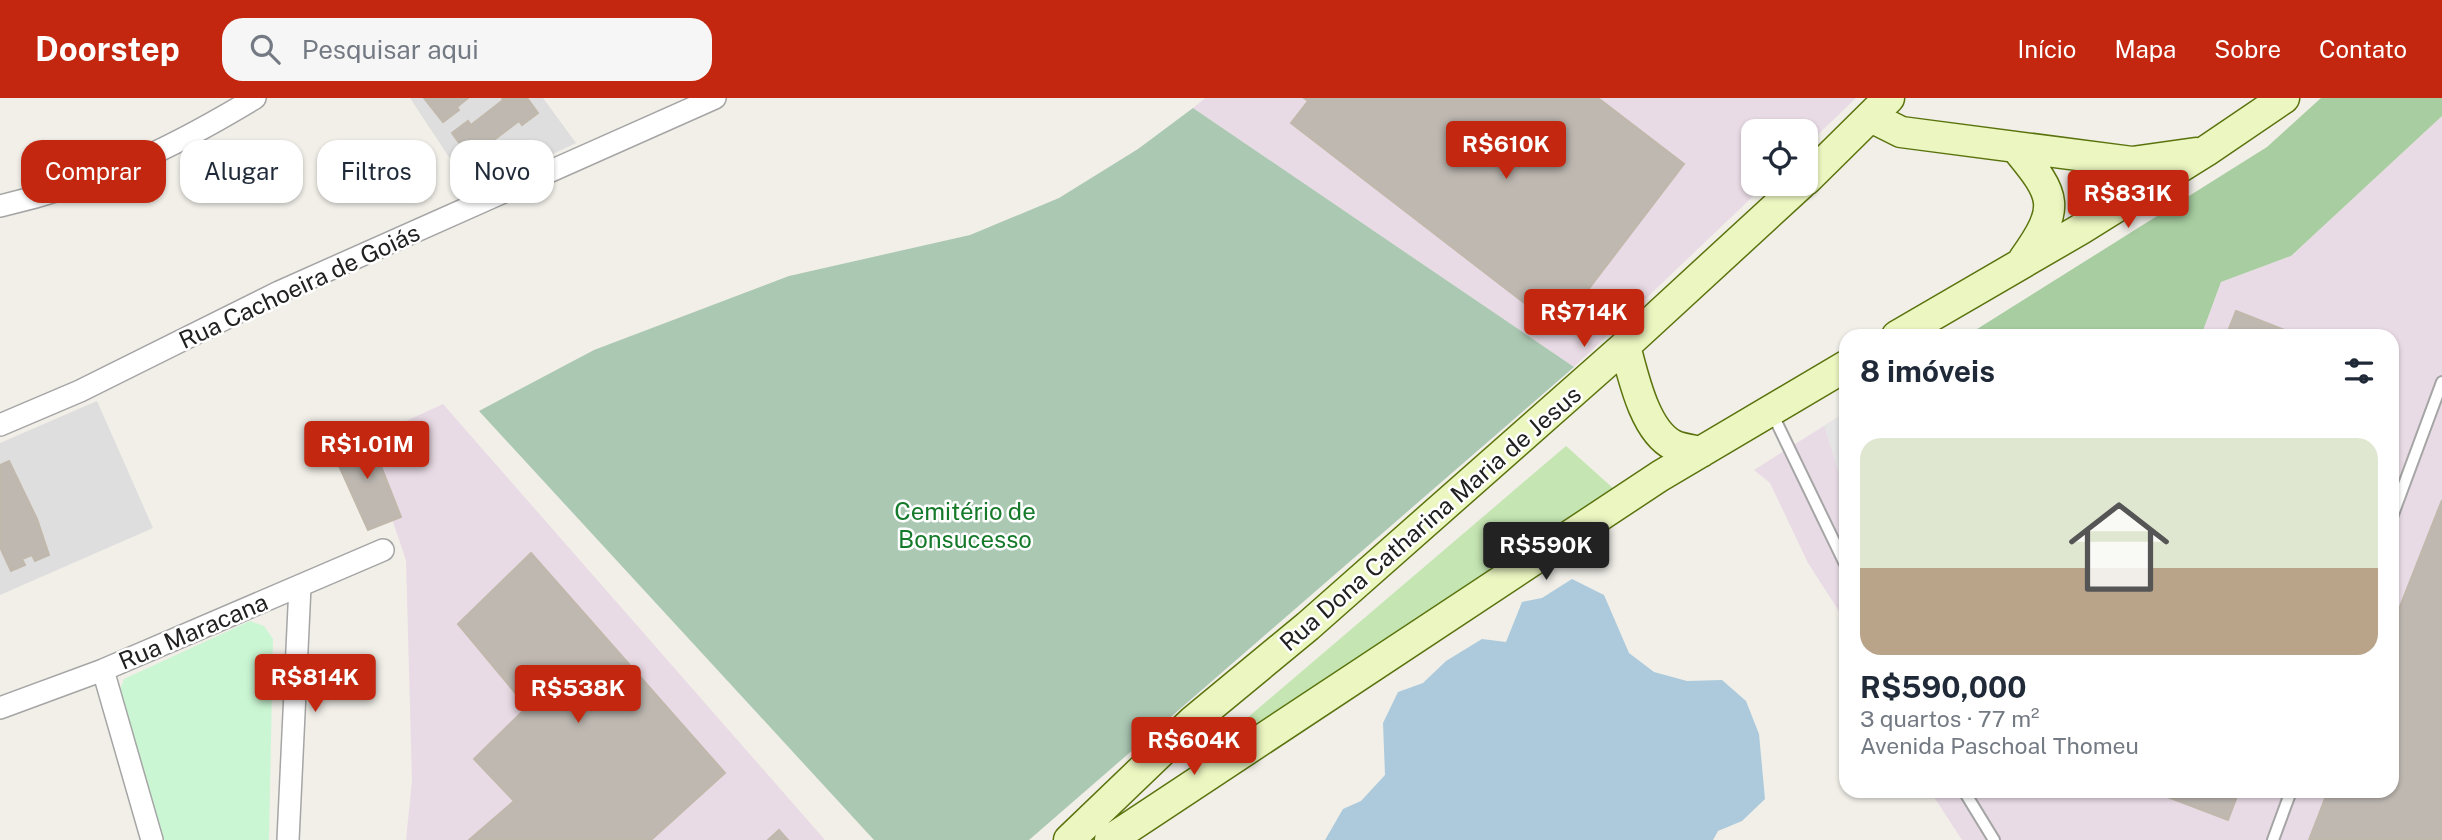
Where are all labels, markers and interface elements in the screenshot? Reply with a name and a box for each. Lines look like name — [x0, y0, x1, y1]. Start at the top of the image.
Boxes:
search box — [222, 18, 712, 81]
text: Doorstep — [35, 30, 180, 68]
icon: search — [246, 30, 284, 68]
text: Pesquisar aqui — [302, 34, 479, 65]
text: Início — [2018, 35, 2076, 63]
text: Mapa — [2114, 35, 2176, 63]
text: Sobre — [2214, 35, 2281, 63]
text: Contato — [2319, 35, 2407, 63]
map controls — [1741, 119, 1818, 196]
button: locate — [1741, 119, 1818, 196]
pin: R$610K — [1449, 122, 1563, 181]
text: R$610K — [1462, 130, 1550, 157]
chip: Comprar — [21, 140, 166, 203]
chip: Alugar — [180, 140, 303, 203]
chip: Filtros — [317, 140, 436, 203]
chip: Novo — [450, 140, 554, 203]
pin: R$831K — [2071, 170, 2185, 230]
text: R$831K — [2084, 179, 2172, 206]
street label: Rua Cachoeira de Goiás — [174, 218, 424, 354]
pin: R$714K — [1527, 289, 1641, 349]
text: R$714K — [1540, 298, 1628, 325]
icon: filters — [2340, 352, 2378, 390]
text: 8 imóveis — [1860, 353, 1995, 389]
street label: Rua Dona Catharina Maria de Jesus — [1274, 380, 1586, 656]
pin: R$1.01M — [302, 422, 432, 481]
text: R$1.01M — [320, 430, 414, 457]
icon: home — [2056, 484, 2182, 610]
park label: Cemitério de Bonsucesso — [894, 497, 1036, 553]
pin: R$590K — [1489, 522, 1603, 582]
text: R$590K — [1499, 531, 1593, 558]
street label: Rua Maracana — [114, 587, 272, 675]
pin: R$814K — [258, 654, 372, 714]
text: R$814K — [271, 663, 359, 690]
pin: R$538K — [521, 666, 635, 725]
text: R$590,000 — [1860, 669, 2027, 705]
text: R$538K — [531, 674, 625, 701]
text: 3 quartos · 77 m² — [1860, 705, 2039, 732]
pin: R$604K — [1137, 718, 1251, 777]
text: R$604K — [1147, 726, 1241, 753]
text: Avenida Paschoal Thomeu — [1860, 732, 2139, 759]

